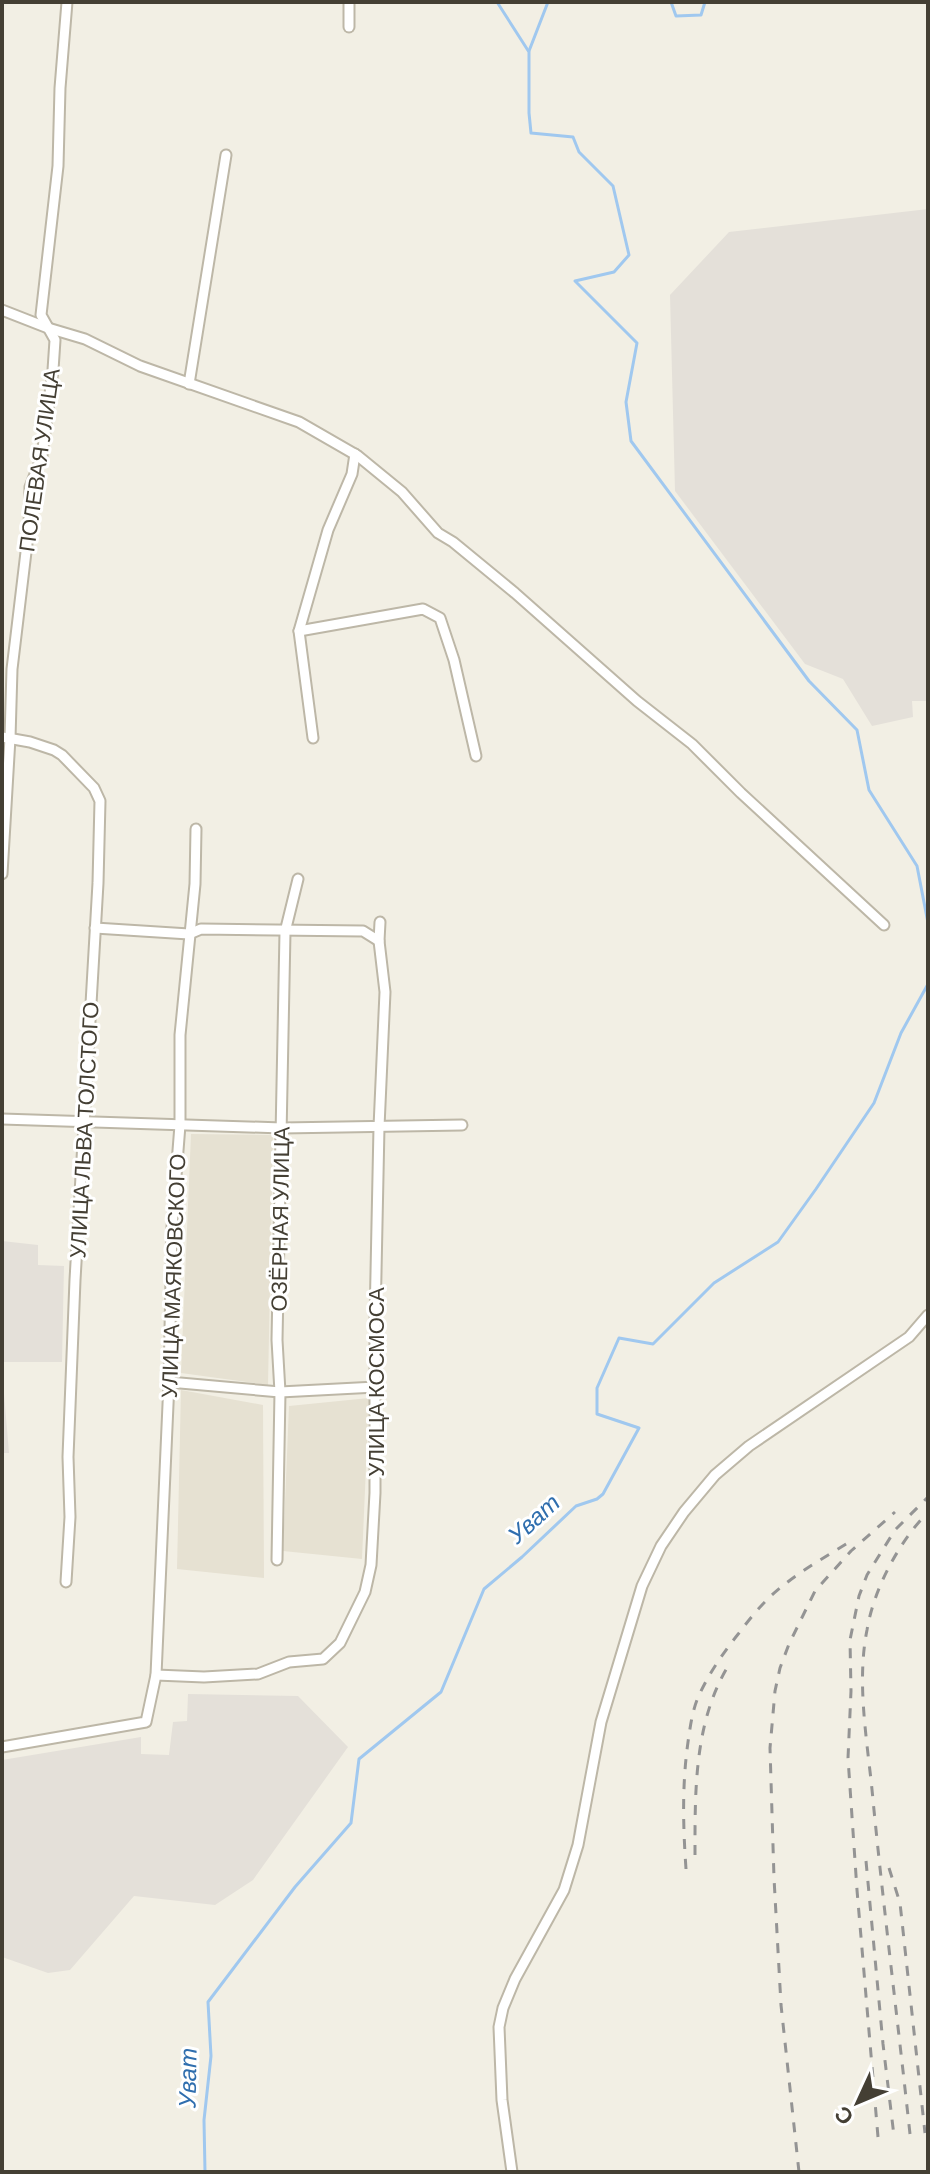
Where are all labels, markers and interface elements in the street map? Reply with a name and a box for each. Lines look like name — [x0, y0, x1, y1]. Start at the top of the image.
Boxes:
street label: ПОЛЕВАЯ УЛИЦА — [12, 366, 65, 553]
street label: УЛИЦА ЛЬВА ТОЛСТОГО — [63, 1001, 104, 1259]
street label: ОЗЁРНАЯ УЛИЦА — [264, 1126, 295, 1312]
street label: УЛИЦА МАЯКОВСКОГО — [155, 1153, 190, 1399]
street label: УЛИЦА КОСМОСА — [362, 1287, 389, 1477]
water label: Уват — [500, 1487, 565, 1549]
water label: Уват — [171, 2048, 202, 2109]
north arrow — [818, 2062, 898, 2142]
text: С — [828, 2102, 858, 2131]

